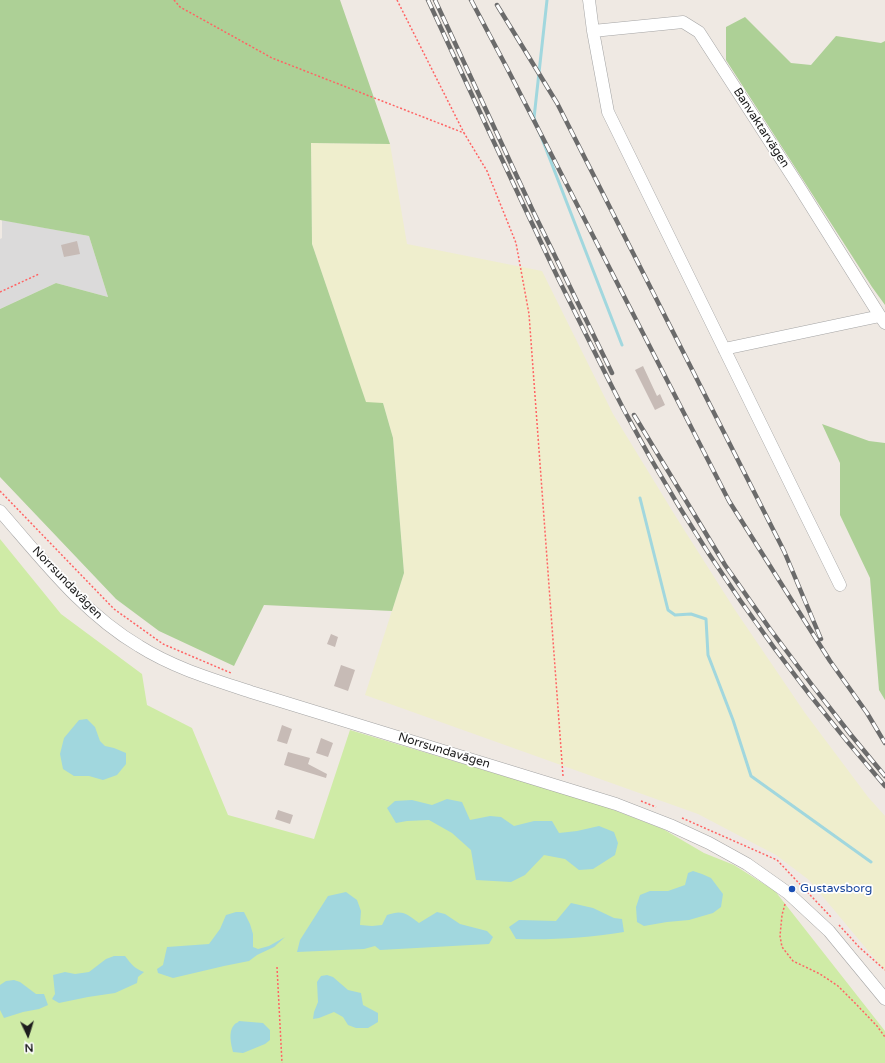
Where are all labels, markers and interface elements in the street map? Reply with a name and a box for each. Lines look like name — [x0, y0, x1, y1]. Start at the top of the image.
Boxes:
street label: Banvaktarvägen — [730, 85, 792, 171]
street label: Norrsundavägen — [29, 544, 105, 622]
street label: Norrsundavägen — [396, 730, 492, 772]
place label: Gustavsborg — [800, 882, 872, 896]
marker: Gustavsborg — [787, 884, 797, 894]
north arrow — [8, 1015, 48, 1055]
text: N — [24, 1041, 34, 1054]

